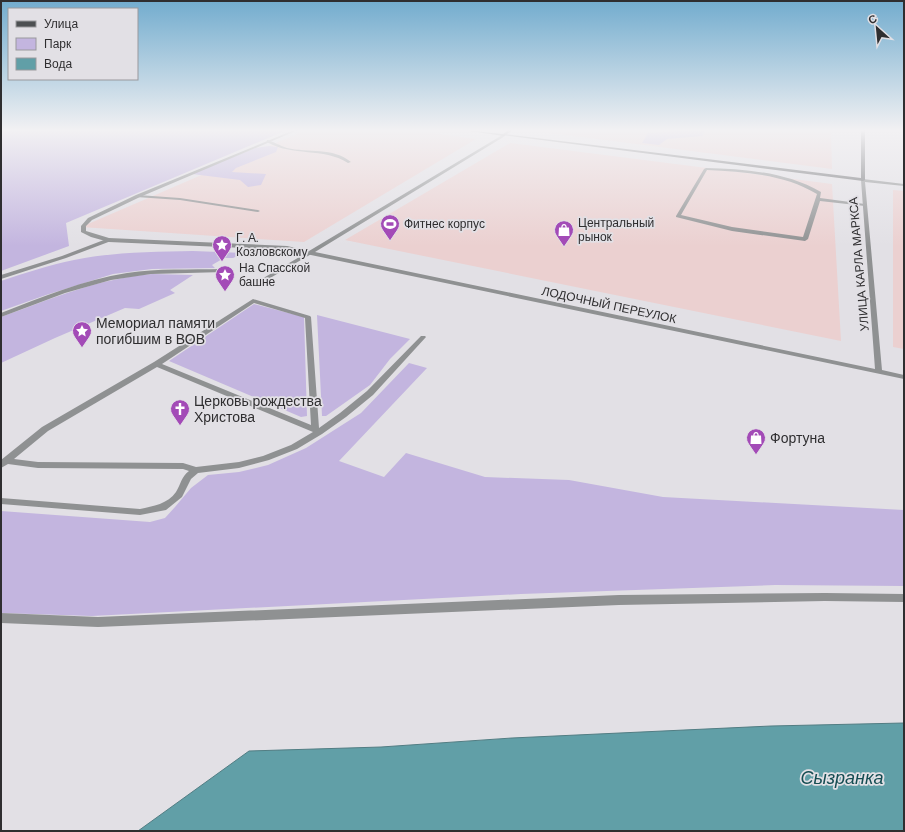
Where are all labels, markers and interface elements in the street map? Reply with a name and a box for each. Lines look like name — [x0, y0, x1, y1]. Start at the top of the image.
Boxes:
legend — [8, 8, 138, 80]
north arrow — [857, 8, 897, 48]
text: С — [866, 11, 879, 27]
text: Улица — [44, 16, 78, 32]
text: Парк — [44, 36, 72, 52]
text: Вода — [44, 56, 72, 72]
street label: УЛИЦА КАРЛА МАРКСА — [845, 196, 873, 332]
sports icon: Фитнес корпус — [379, 213, 401, 241]
place label: Центральный рынок — [578, 215, 654, 245]
place label: Фитнес корпус — [404, 216, 485, 232]
shop icon: Центральный рынок — [553, 219, 575, 247]
place label: Г. А. Козловскому — [236, 230, 307, 260]
place icon: Г. А. Козловскому — [211, 234, 233, 262]
place label: На Спасской башне — [239, 260, 310, 290]
place icon: На Спасской башне — [214, 264, 236, 292]
street label: ЛОДОЧНЫЙ ПЕРЕУЛОК — [540, 283, 678, 327]
place label: Мемориал памяти погибшим в ВОВ — [96, 314, 215, 348]
place icon: Мемориал памяти погибшим в ВОВ — [71, 320, 93, 348]
place label: Церковь рождества Христова — [194, 392, 322, 426]
church icon: Церковь рождества Христова — [169, 398, 191, 426]
shop icon: Фортуна — [745, 427, 767, 455]
place label: Фортуна — [770, 429, 825, 447]
water label: Сызранка — [800, 766, 884, 790]

